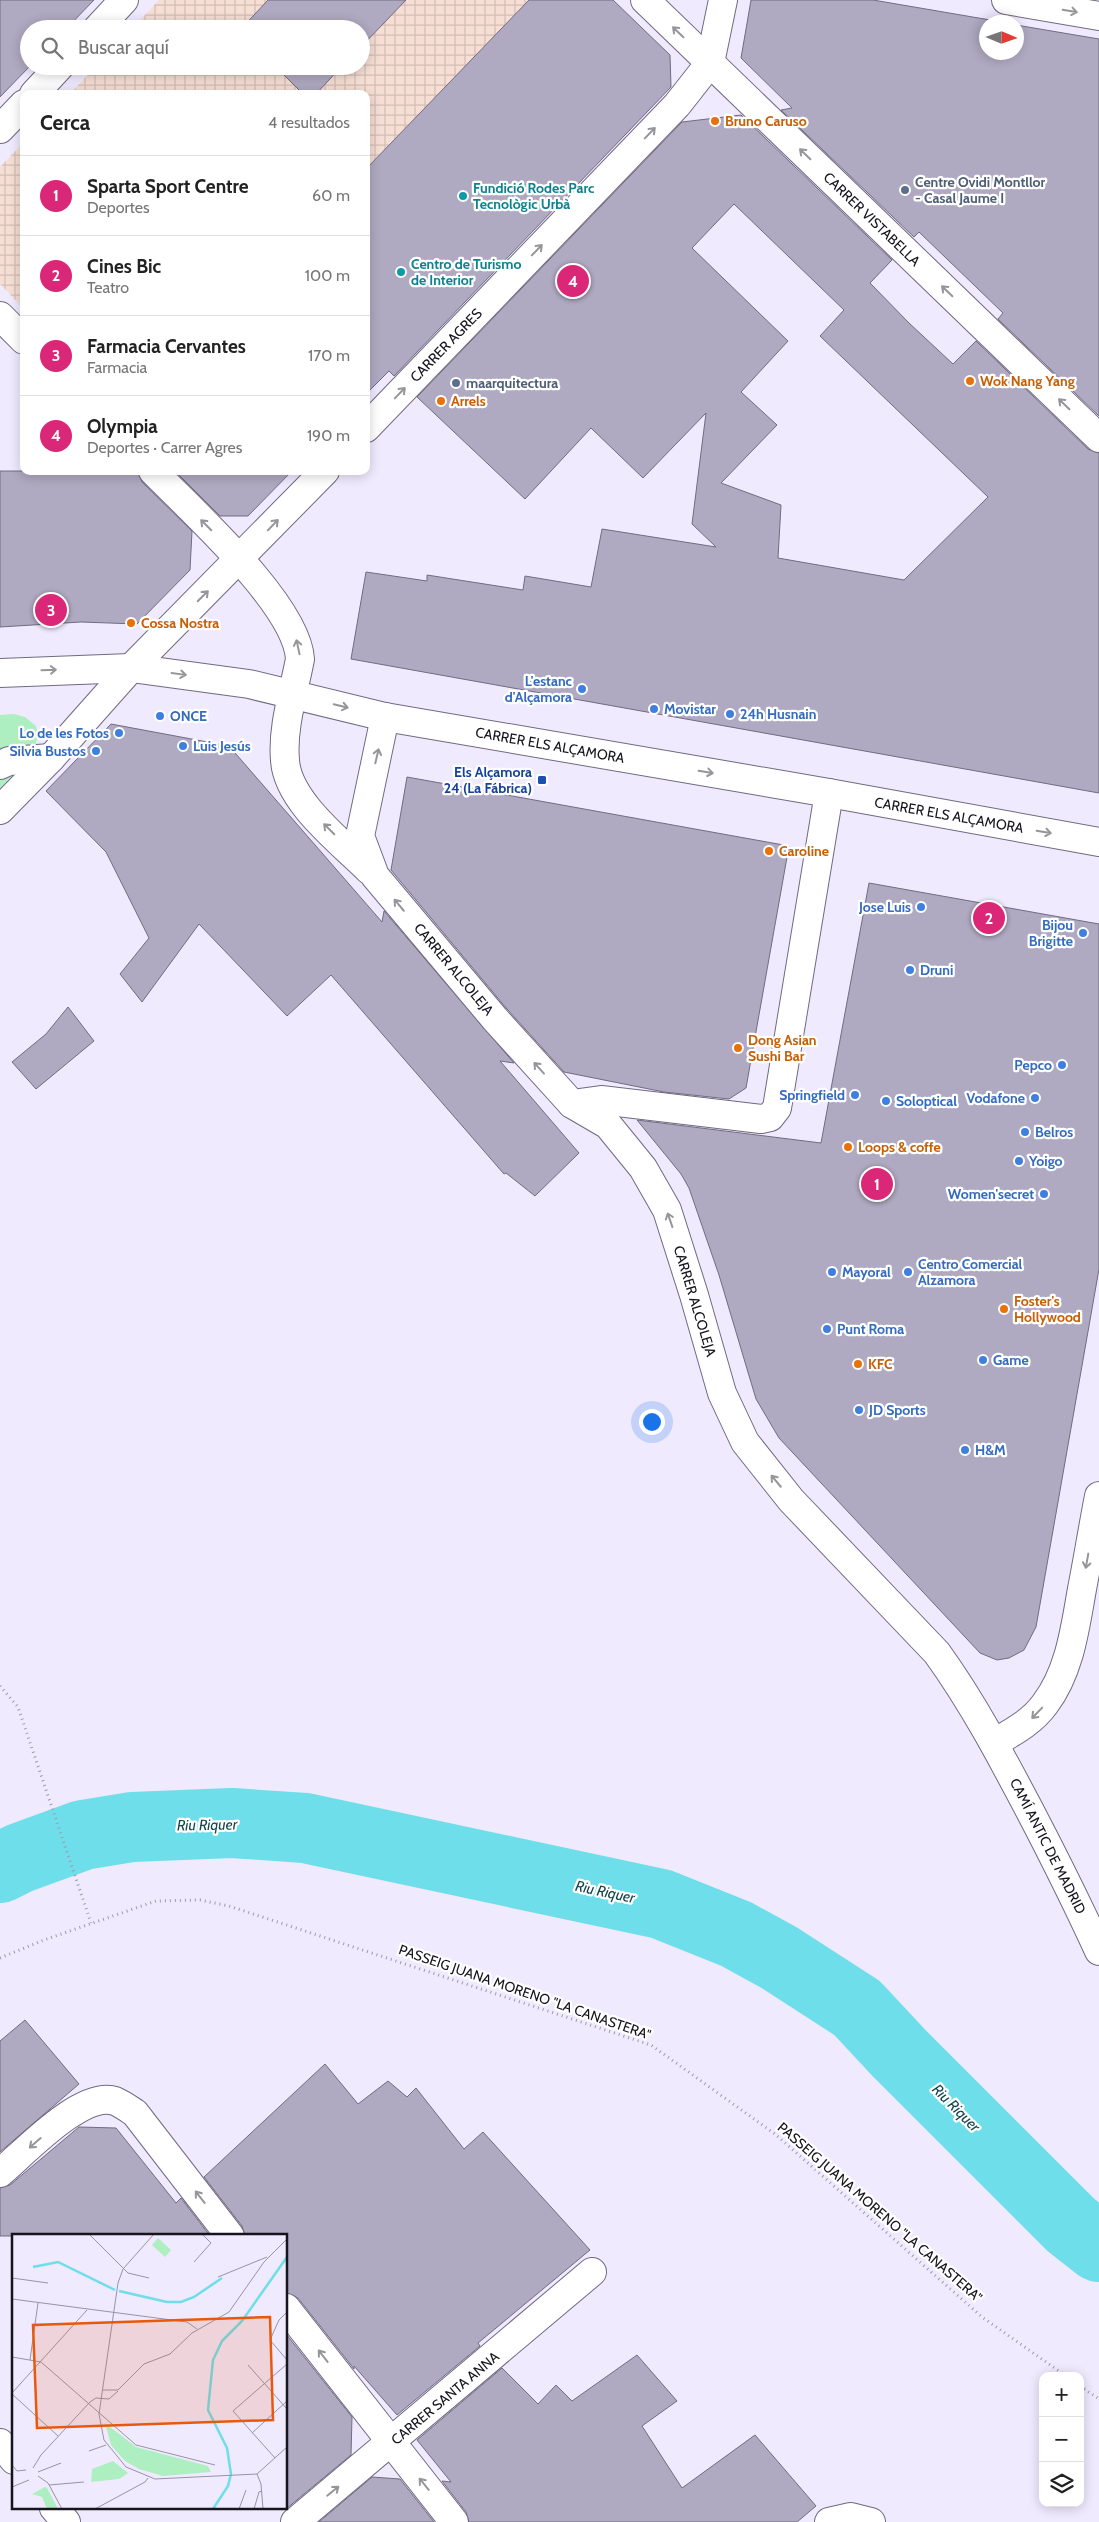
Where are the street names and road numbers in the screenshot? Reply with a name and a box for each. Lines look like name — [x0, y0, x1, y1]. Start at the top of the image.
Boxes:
street label: CARRER VISTABELLA — [820, 168, 925, 270]
street label: CARRER AGRES — [406, 304, 486, 386]
street label: CARRER ELS ALÇAMORA — [474, 723, 626, 767]
street label: CARRER ELS ALÇAMORA — [873, 793, 1025, 837]
street label: CARRER ALCOLEJA — [410, 919, 498, 1019]
street label: CARRER ALCOLEJA — [670, 1243, 721, 1359]
street label: CAMÍ ANTIC DE MADRID — [1006, 1775, 1090, 1917]
street label: PASSEIG JUANA MORENO "LA CANASTERA" — [397, 1940, 653, 2044]
street label: PASSEIG JUANA MORENO "LA CANASTERA" — [774, 2118, 986, 2306]
street label: CARRER SANTA ANNA — [387, 2347, 503, 2448]

